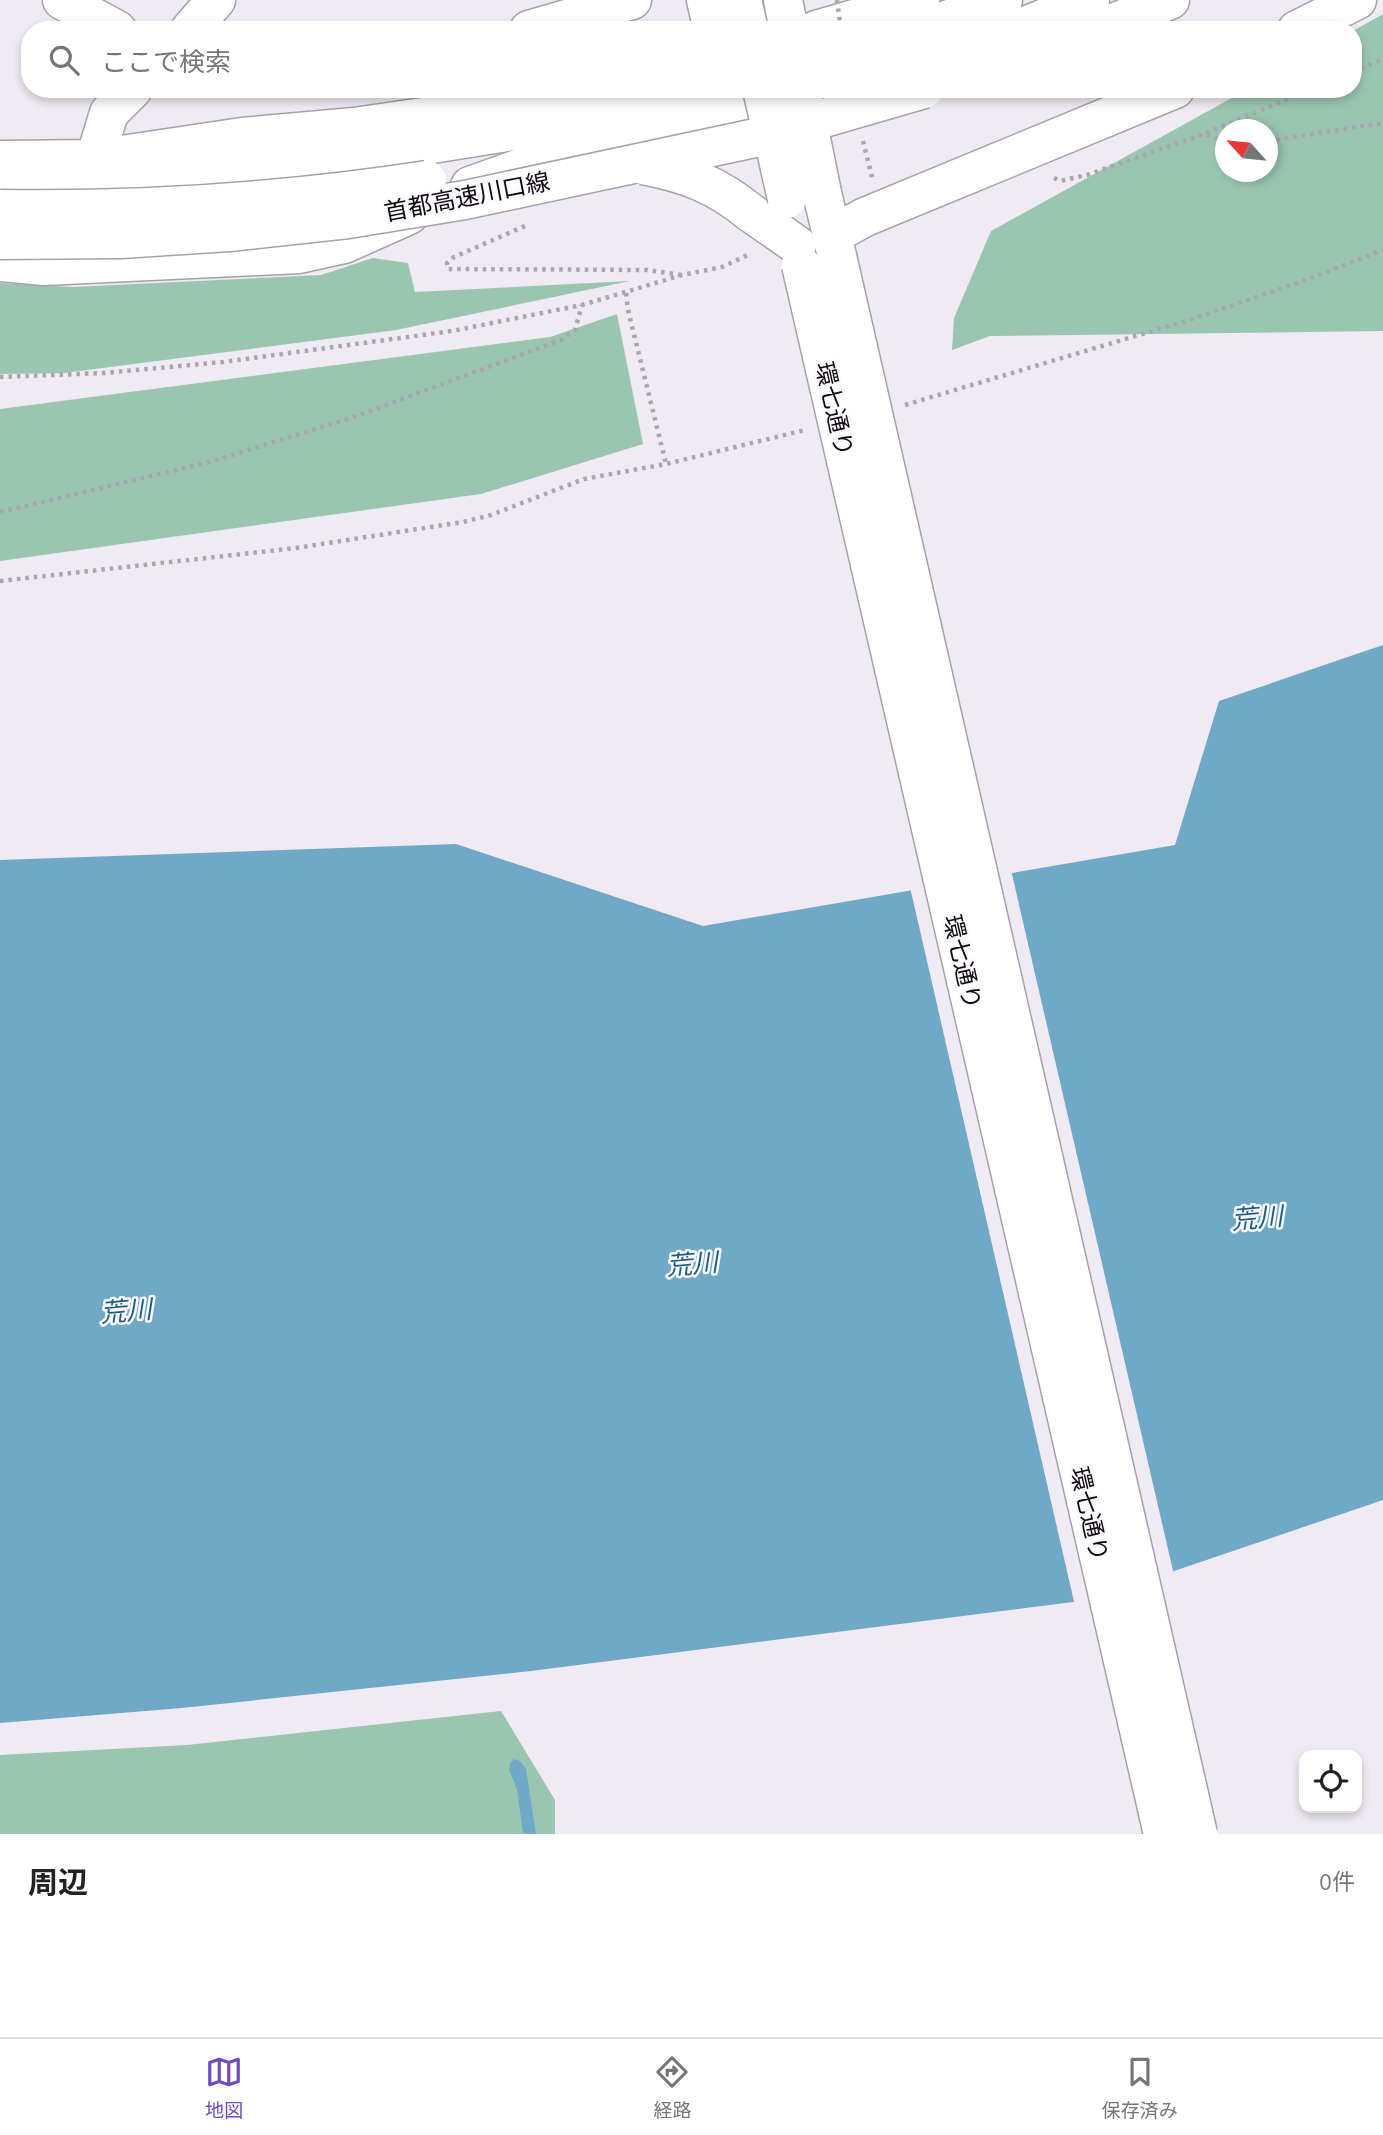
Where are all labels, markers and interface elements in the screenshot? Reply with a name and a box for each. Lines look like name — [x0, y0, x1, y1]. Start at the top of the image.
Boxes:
search box — [21, 21, 1362, 98]
icon: search — [45, 41, 83, 79]
text: ここで検索 — [101, 47, 231, 76]
north arrow — [1215, 119, 1278, 182]
street label: 首都高速川口線 — [382, 167, 552, 226]
street label: 環七通り — [811, 359, 858, 459]
street label: 環七通り — [939, 912, 986, 1012]
water label: 荒川 — [1230, 1201, 1287, 1234]
water label: 荒川 — [665, 1247, 722, 1280]
water label: 荒川 — [99, 1294, 156, 1327]
street label: 環七通り — [1066, 1464, 1113, 1564]
map controls — [1299, 1750, 1362, 1813]
button: locate — [1299, 1750, 1362, 1813]
text: 周辺 — [28, 1865, 88, 1899]
text: 0件 — [1319, 1869, 1355, 1894]
tab: 地図 — [205, 2053, 243, 2122]
tab: 経路 — [653, 2053, 692, 2122]
tab: 保存済み — [1102, 2053, 1178, 2122]

